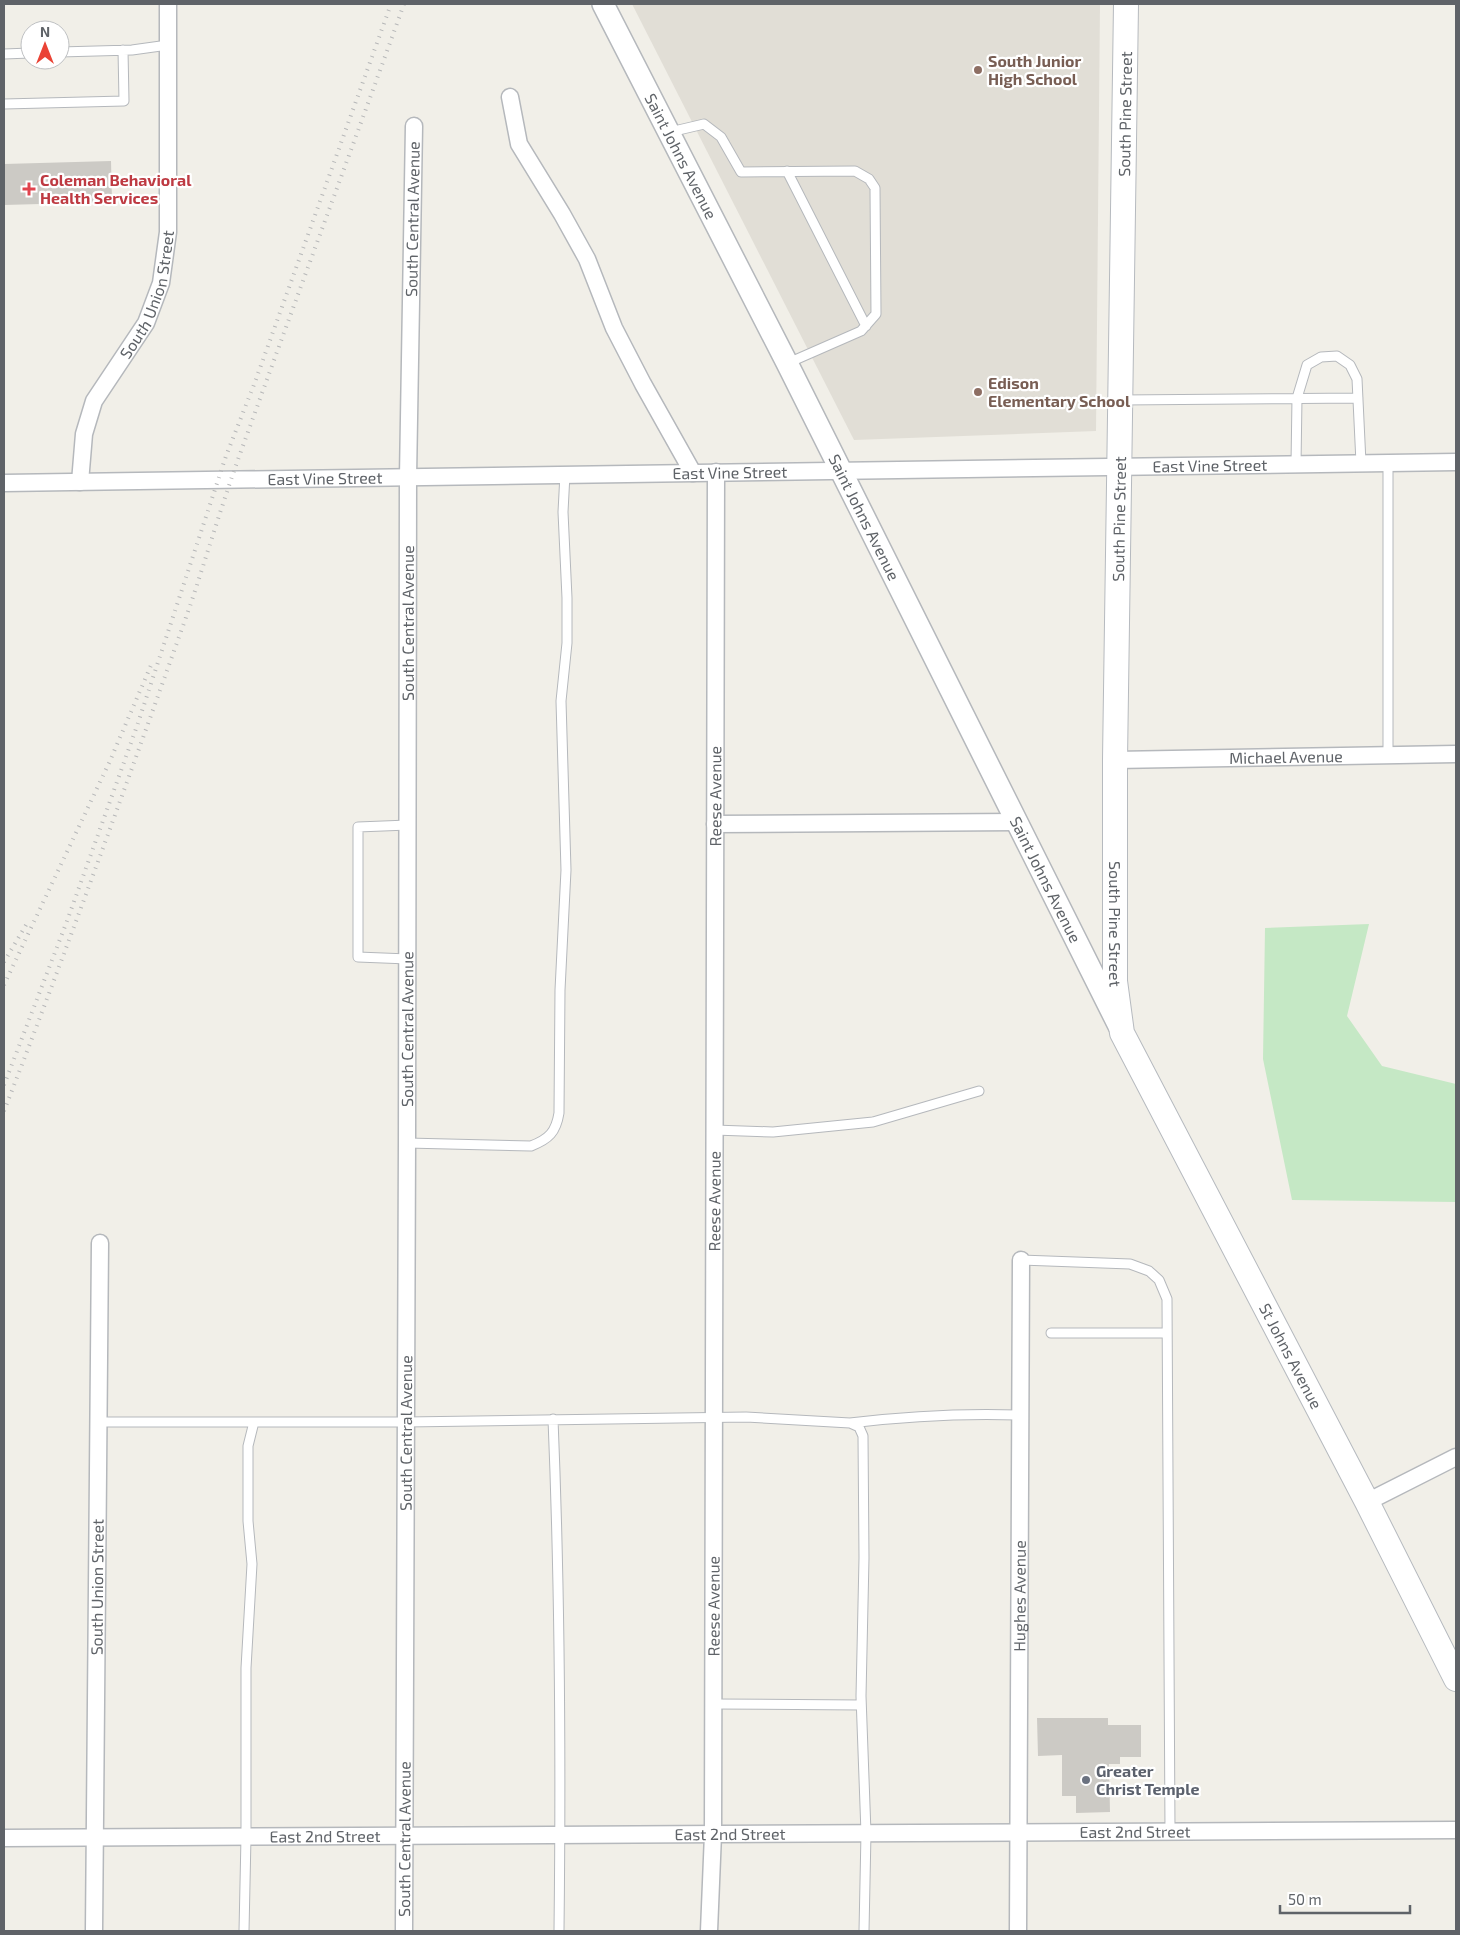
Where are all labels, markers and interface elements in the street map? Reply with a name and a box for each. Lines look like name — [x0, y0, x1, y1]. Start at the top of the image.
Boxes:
north arrow — [20, 20, 70, 70]
text: N — [40, 23, 50, 40]
place label: South Junior High School — [988, 51, 1082, 88]
street label: South Pine Street — [1114, 51, 1135, 177]
marker: South Junior High School — [972, 64, 984, 76]
street label: Saint Johns Avenue — [641, 90, 721, 222]
street label: South Central Avenue — [401, 141, 423, 297]
place label: Coleman Behavioral Health Services — [40, 170, 192, 207]
marker: Coleman Behavioral Health Services — [22, 182, 36, 196]
street label: South Union Street — [115, 229, 177, 362]
place label: Edison Elementary School — [988, 373, 1131, 411]
marker: Edison Elementary School — [972, 386, 984, 398]
street label: Saint Johns Avenue — [825, 451, 904, 583]
street label: East Vine Street — [1152, 455, 1267, 475]
street label: South Pine Street — [1108, 456, 1129, 582]
street label: East Vine Street — [672, 462, 788, 482]
street label: East Vine Street — [267, 468, 383, 488]
street label: South Central Avenue — [398, 545, 417, 701]
street label: Reese Avenue — [705, 746, 724, 846]
street label: Michael Avenue — [1229, 746, 1343, 767]
street label: Saint Johns Avenue — [1007, 813, 1086, 945]
street label: South Pine Street — [1106, 861, 1126, 988]
street label: South Central Avenue — [397, 951, 416, 1107]
street label: Reese Avenue — [704, 1151, 724, 1251]
street label: St Johns Avenue — [1256, 1300, 1327, 1412]
street label: South Central Avenue — [396, 1355, 415, 1511]
street label: South Union Street — [86, 1519, 107, 1655]
street label: Hughes Avenue — [1009, 1540, 1029, 1652]
street label: Reese Avenue — [703, 1556, 723, 1656]
street label: South Central Avenue — [394, 1761, 414, 1917]
place label: Greater Christ Temple — [1096, 1761, 1199, 1798]
marker: Greater Christ Temple — [1080, 1774, 1092, 1786]
street label: East 2nd Street — [1079, 1821, 1191, 1841]
street label: East 2nd Street — [674, 1824, 786, 1843]
street label: East 2nd Street — [269, 1826, 381, 1846]
scale bar — [1280, 1882, 1410, 1914]
text: 50 m — [1288, 1890, 1322, 1908]

